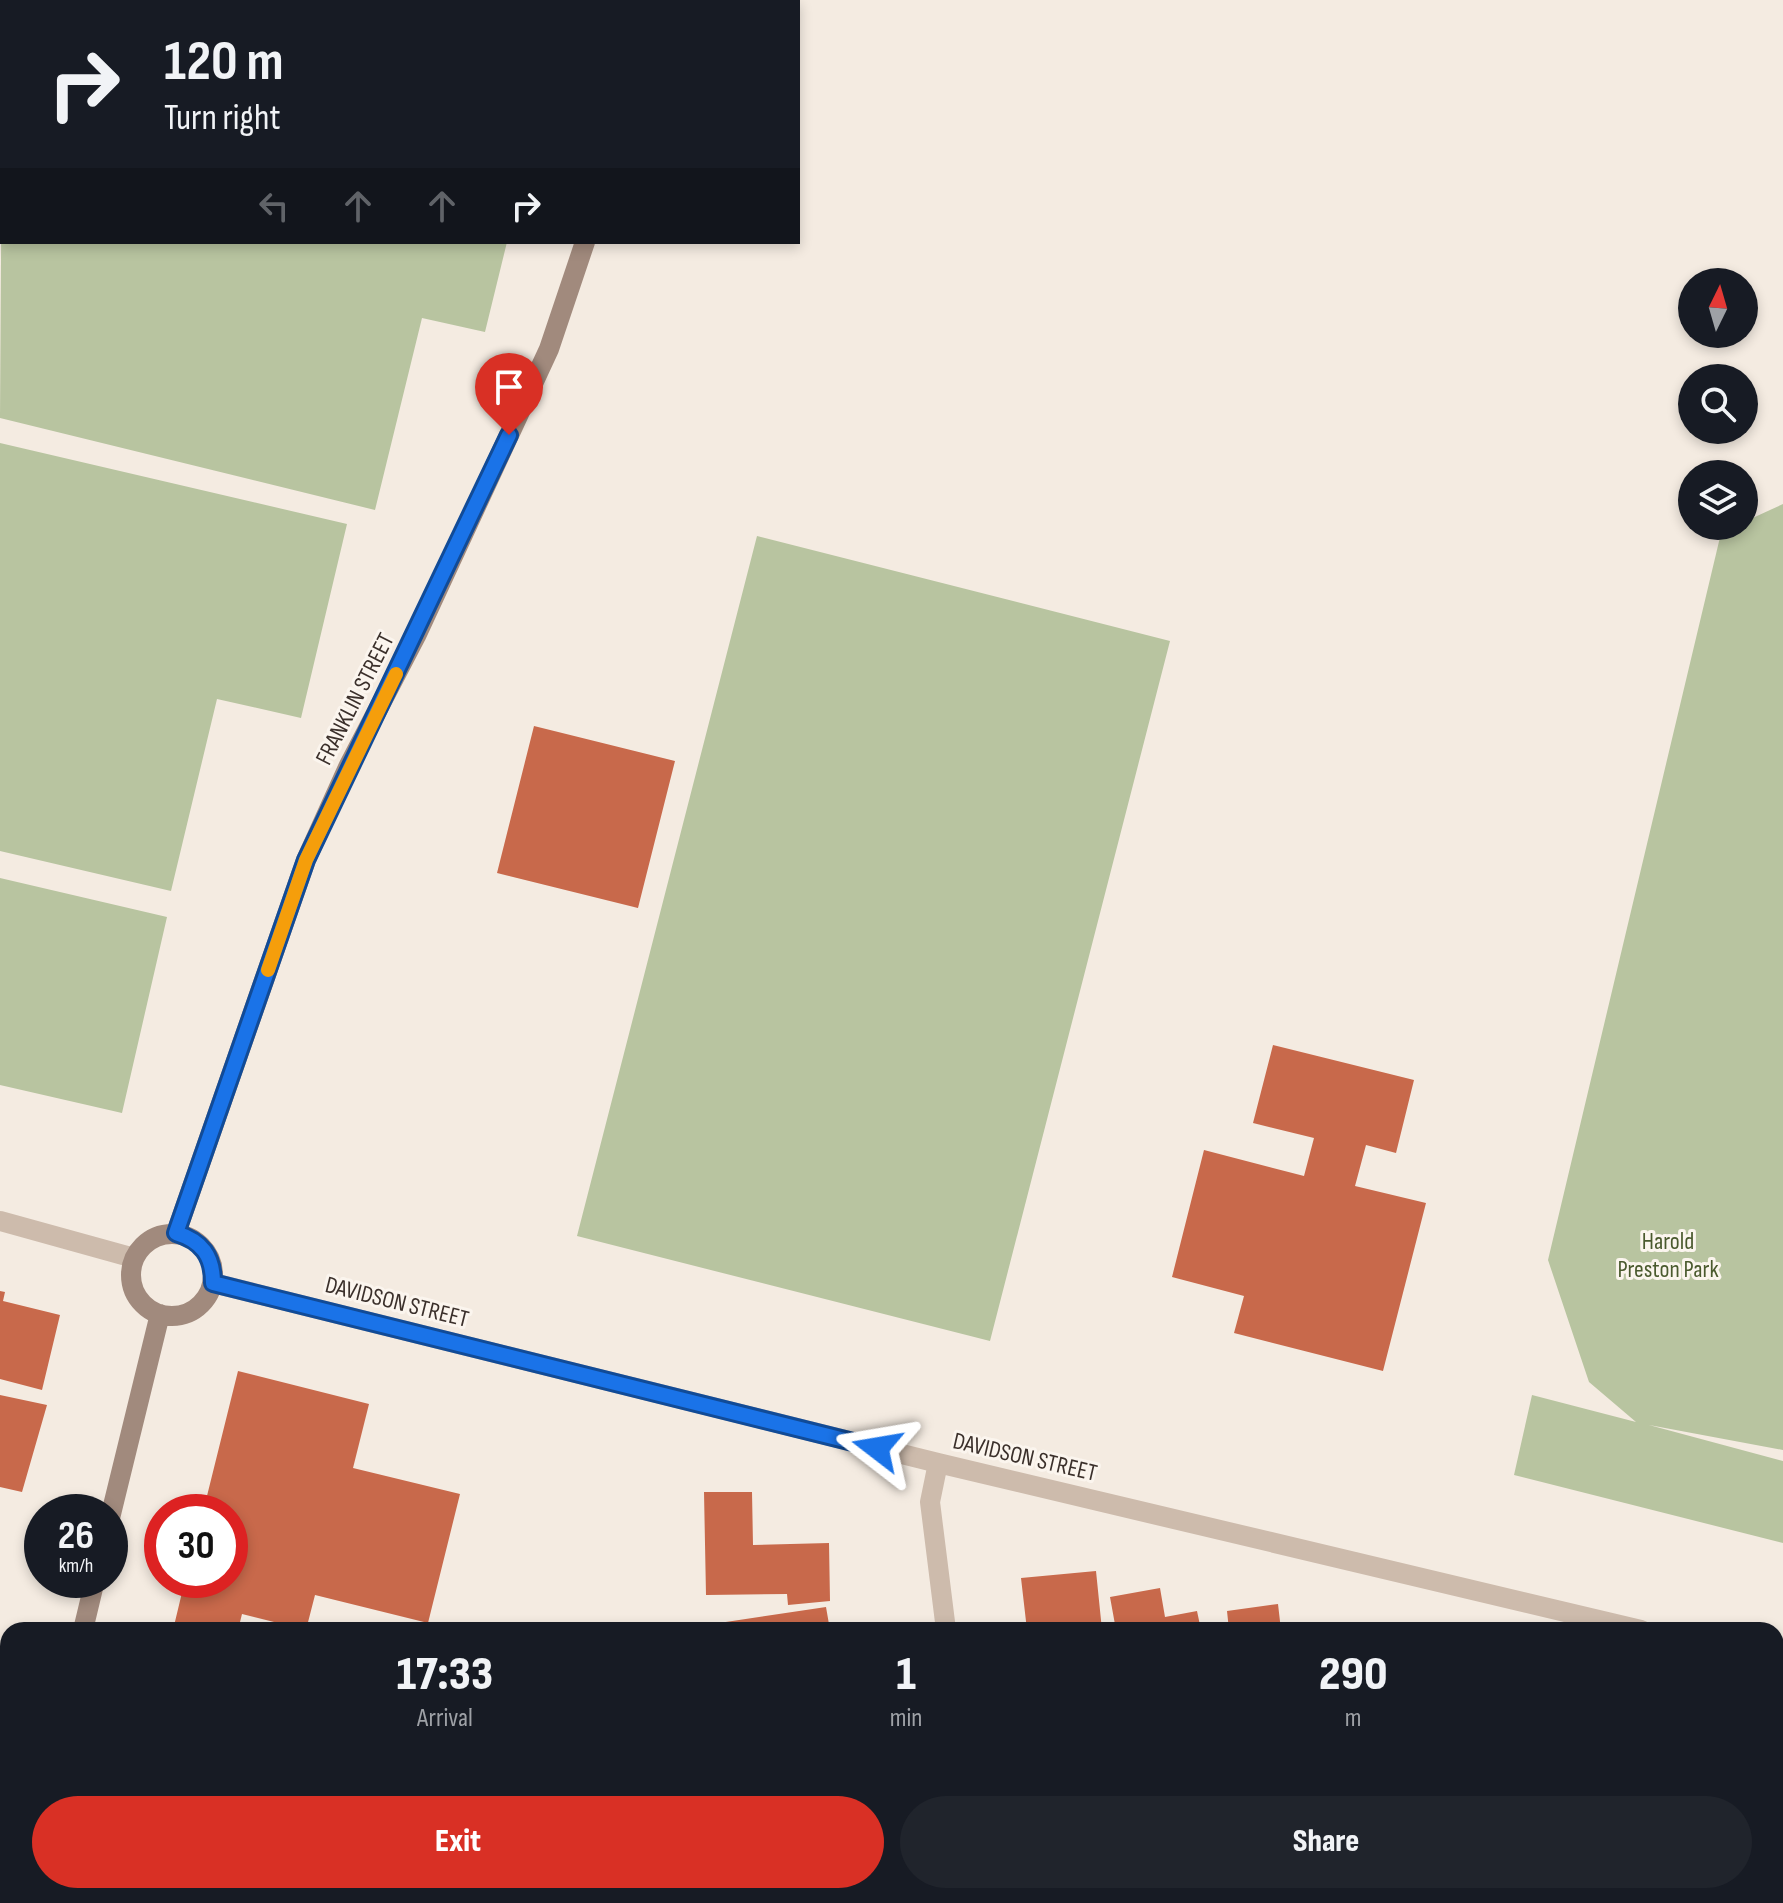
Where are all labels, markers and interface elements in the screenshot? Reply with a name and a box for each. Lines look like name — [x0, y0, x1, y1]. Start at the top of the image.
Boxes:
text: 120 m — [164, 29, 284, 96]
icon: right — [32, 32, 136, 136]
text: Turn right — [164, 97, 281, 140]
icon: left — [252, 184, 296, 228]
icon: ahead — [336, 184, 380, 228]
icon: ahead — [420, 184, 464, 228]
icon: right — [504, 184, 548, 228]
north arrow — [1678, 268, 1758, 348]
map controls — [1678, 268, 1758, 540]
pin — [475, 353, 543, 435]
button: search — [1678, 364, 1758, 444]
icon: arrive — [487, 365, 531, 409]
button: layers — [1678, 460, 1758, 540]
street label: FRANKLIN STREET — [309, 628, 401, 770]
park label: Harold Preston Park — [1617, 1227, 1719, 1284]
street label: DAVIDSON STREET — [322, 1270, 472, 1334]
position arrow — [835, 1406, 919, 1490]
street label: DAVIDSON STREET — [950, 1426, 1100, 1488]
speed limit sign: 30 — [144, 1494, 248, 1598]
text: 26 — [58, 1512, 94, 1560]
text: km/h — [59, 1554, 93, 1578]
text: 17:33 — [397, 1646, 493, 1703]
text: 1 — [896, 1646, 916, 1703]
text: 290 — [1319, 1646, 1387, 1703]
text: Arrival — [417, 1703, 473, 1734]
text: min — [890, 1703, 922, 1734]
text: m — [1345, 1703, 1362, 1734]
button: Exit — [32, 1796, 884, 1888]
button: Share — [900, 1796, 1752, 1888]

